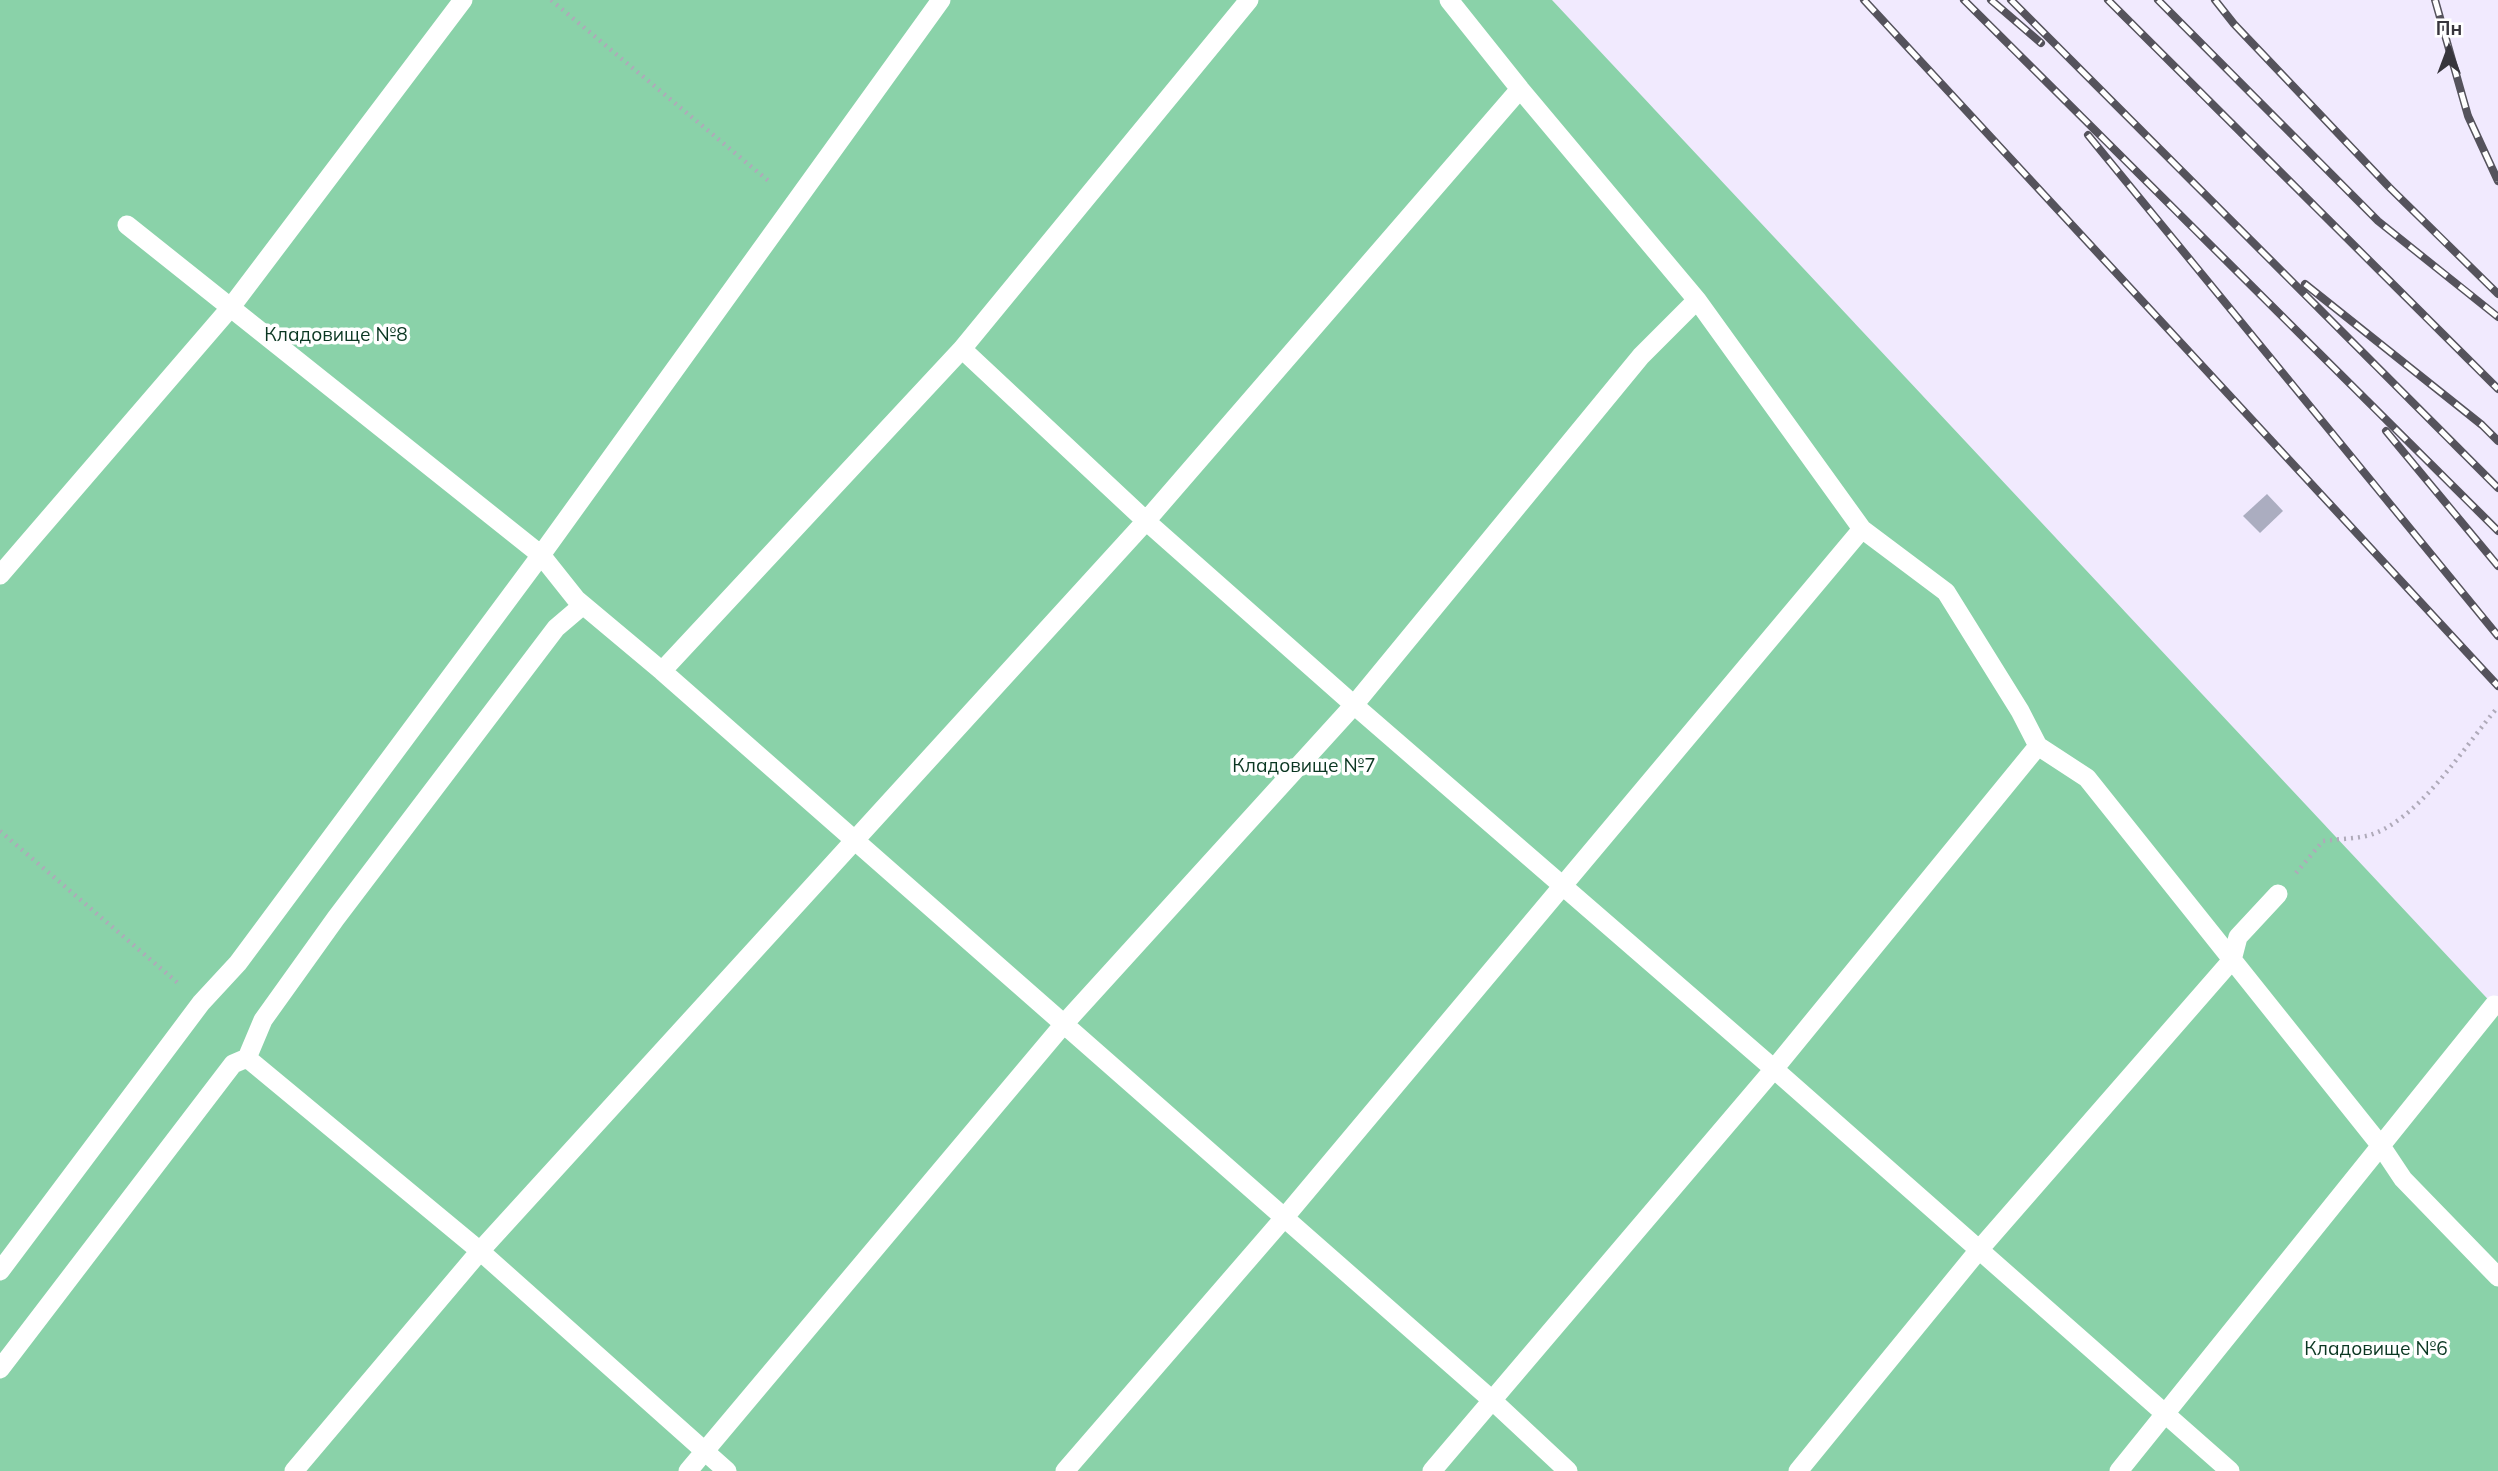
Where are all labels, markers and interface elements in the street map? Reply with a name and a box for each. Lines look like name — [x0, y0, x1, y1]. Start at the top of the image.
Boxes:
north arrow — [2414, 14, 2484, 84]
text: Пн — [2436, 16, 2462, 40]
park label: Кладовище №8 — [264, 324, 408, 346]
park label: Кладовище №7 — [1232, 755, 1376, 777]
park label: Кладовище №6 — [2304, 1338, 2448, 1360]

